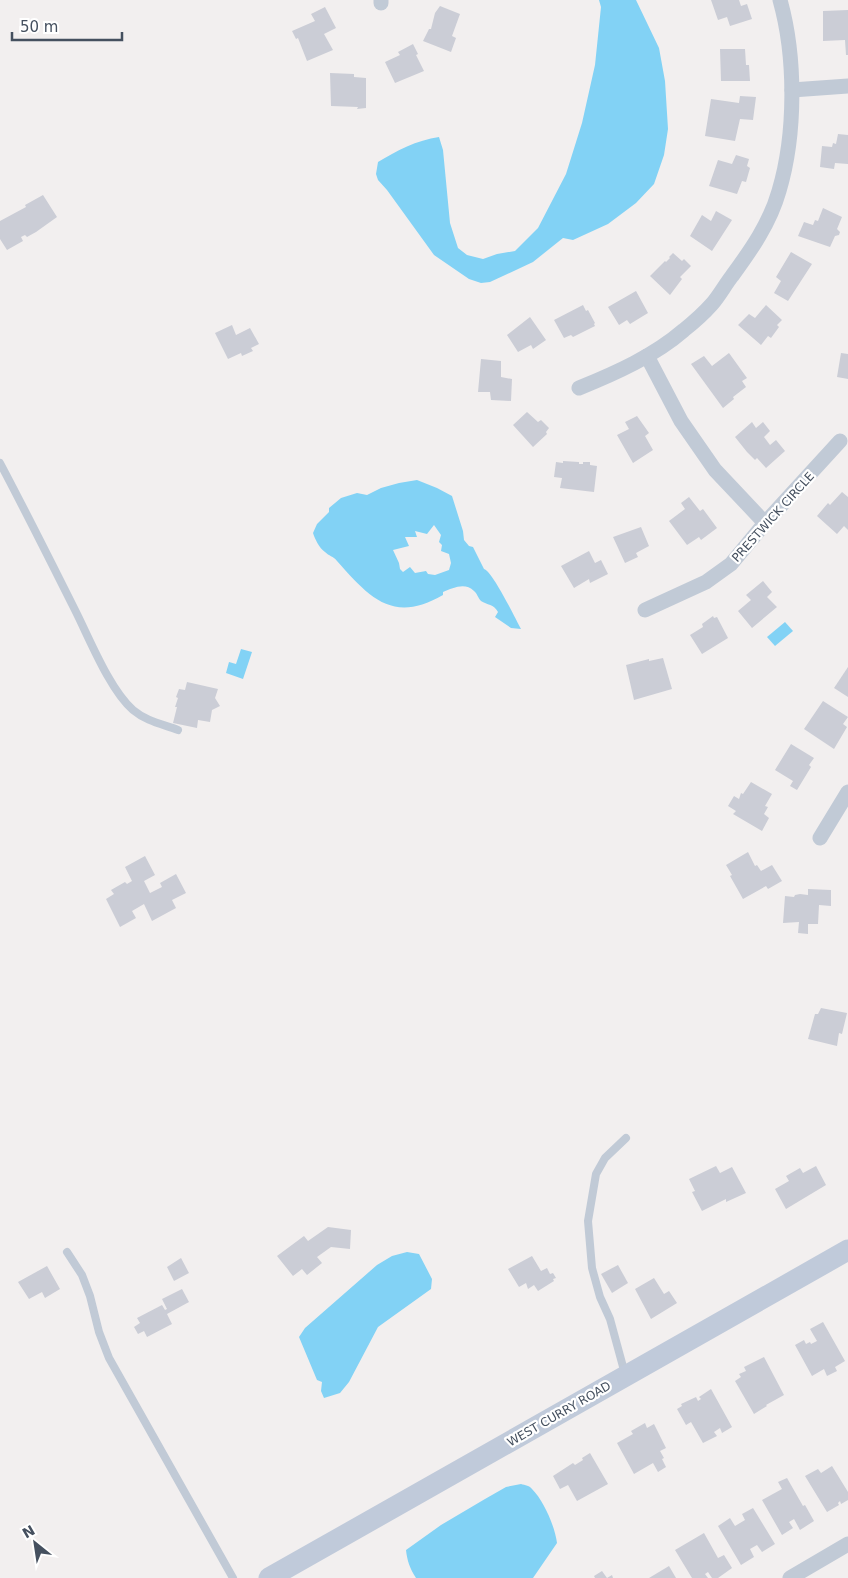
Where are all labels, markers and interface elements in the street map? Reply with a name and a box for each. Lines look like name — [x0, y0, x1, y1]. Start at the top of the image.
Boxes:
scale bar — [12, 10, 122, 42]
text: 50 m — [20, 18, 58, 36]
street label: PRESTWICK CIRCLE — [729, 469, 817, 565]
street label: WEST CURRY ROAD — [505, 1379, 613, 1449]
north arrow — [10, 1518, 60, 1568]
text: N — [19, 1522, 38, 1542]

